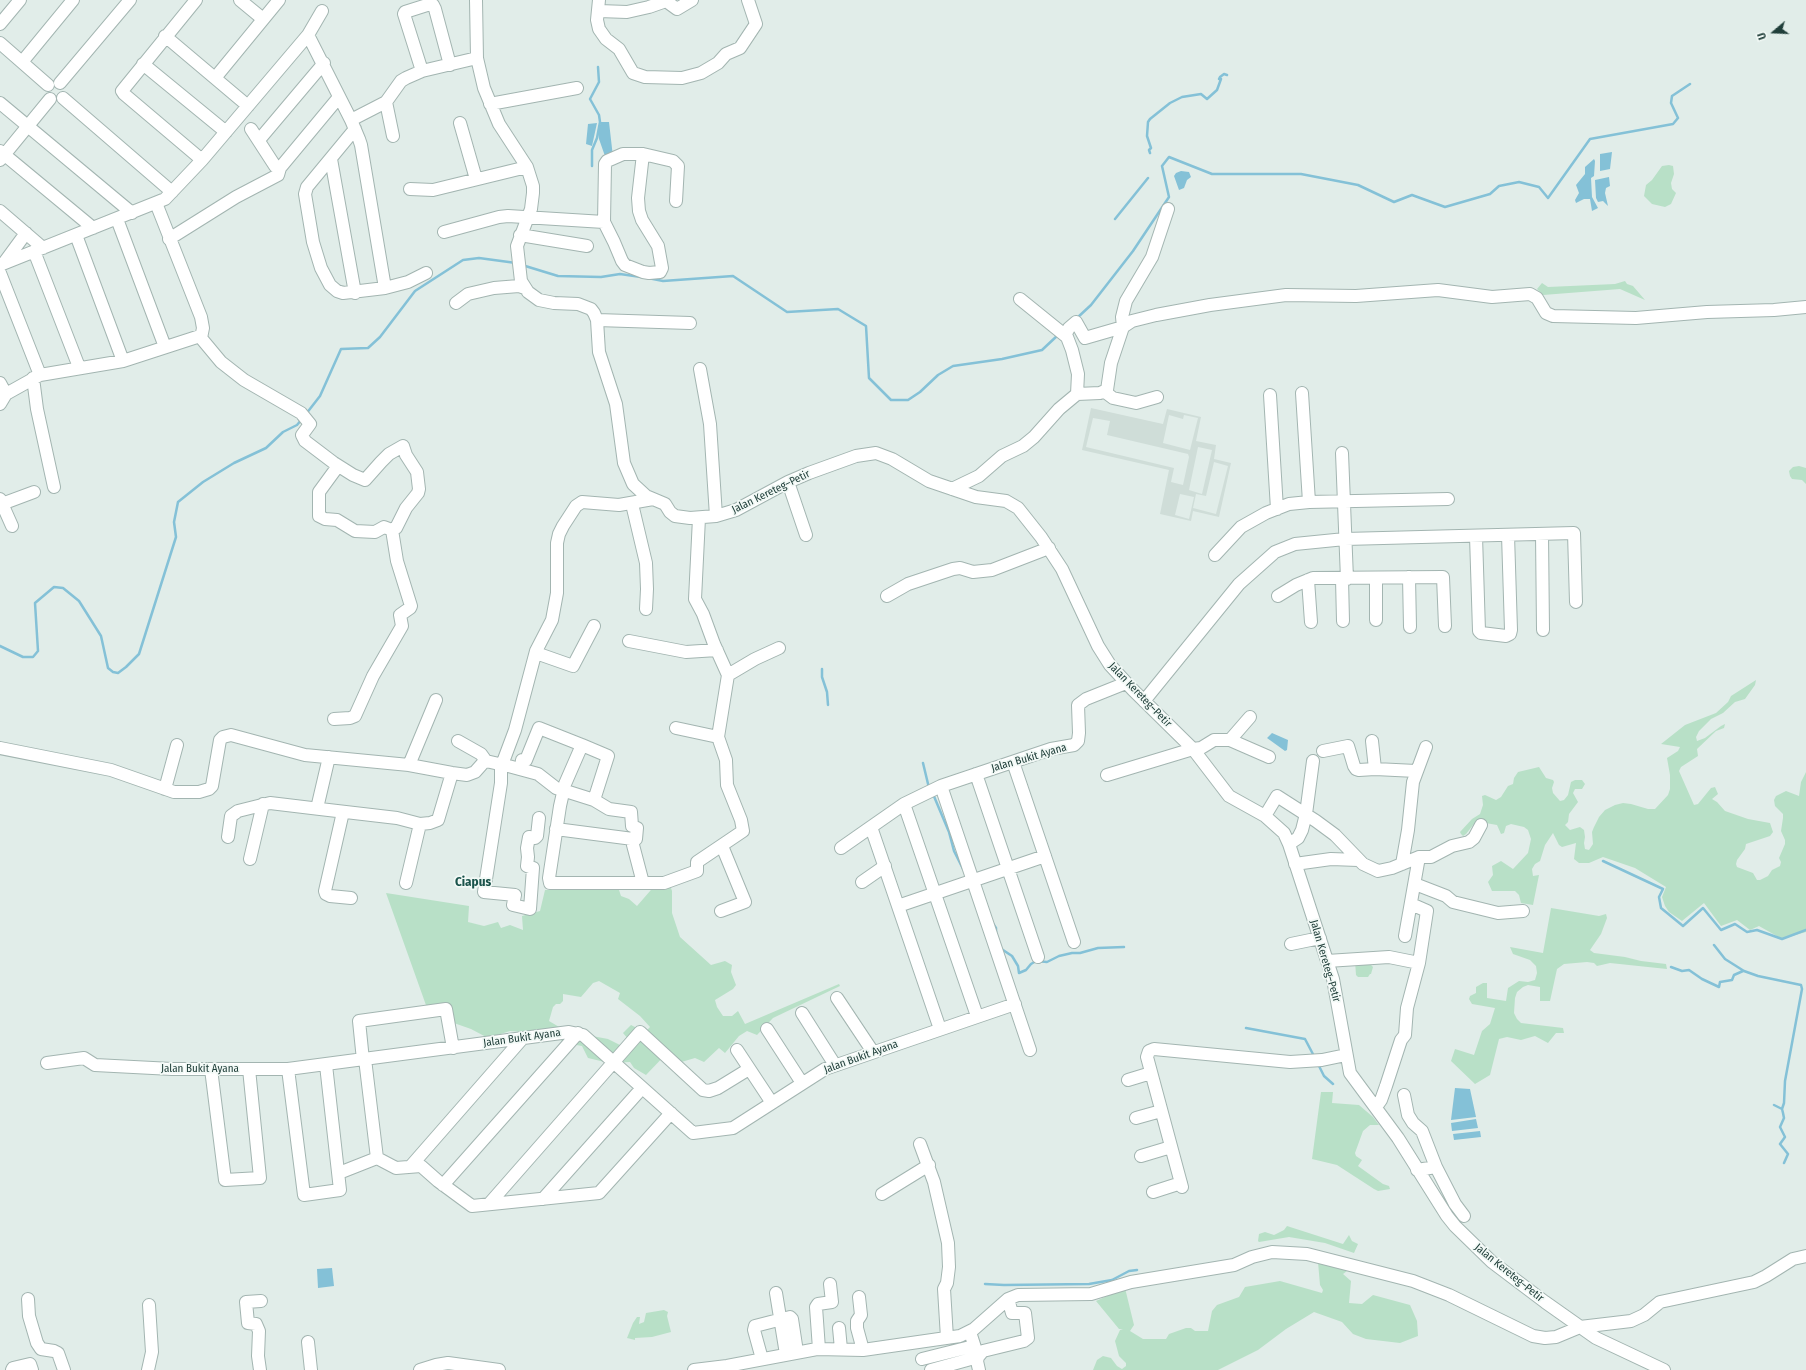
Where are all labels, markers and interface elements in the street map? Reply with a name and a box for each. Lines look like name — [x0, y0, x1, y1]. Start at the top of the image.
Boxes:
north arrow — [1754, 12, 1794, 52]
text: U — [1755, 31, 1769, 41]
street label: Jalan Kereteg–Petir — [730, 467, 812, 517]
street label: Jalan Kereteg–Petir — [1106, 660, 1174, 730]
street label: Jalan Bukit Ayana — [990, 741, 1068, 775]
district label: Ciapus — [455, 874, 491, 890]
street label: Jalan Kereteg–Petir — [1307, 918, 1343, 1004]
street label: Jalan Bukit Ayana — [483, 1026, 561, 1050]
street label: Jalan Bukit Ayana — [822, 1037, 900, 1077]
street label: Jalan Bukit Ayana — [161, 1062, 239, 1076]
street label: Jalan Kereteg–Petir — [1472, 1241, 1546, 1305]

